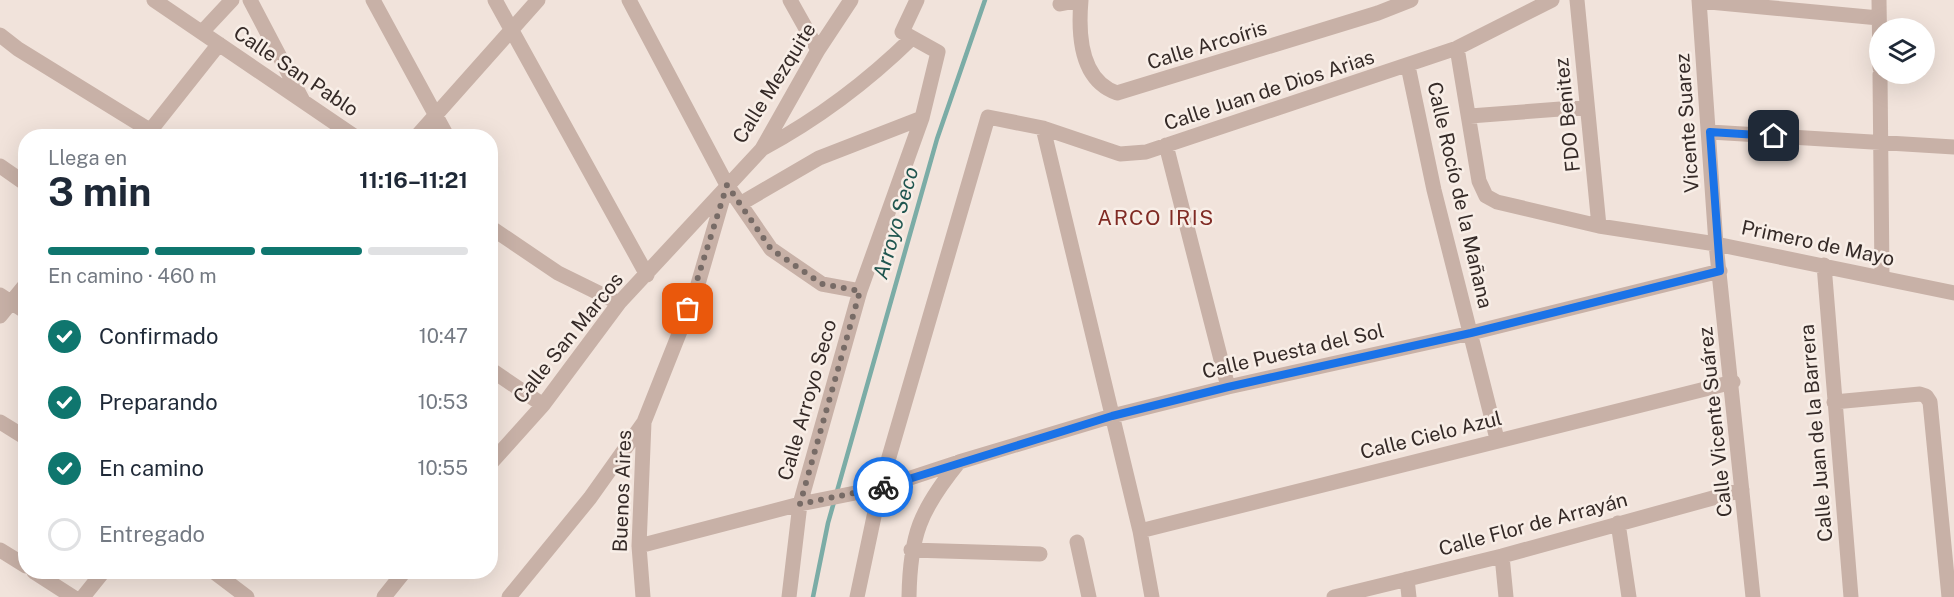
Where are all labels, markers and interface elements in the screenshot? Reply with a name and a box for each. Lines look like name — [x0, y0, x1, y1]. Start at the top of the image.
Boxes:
street label: Calle Arcoíris — [1144, 15, 1270, 75]
street label: Calle Mezquite — [727, 18, 821, 148]
map controls — [1869, 18, 1935, 84]
button: layers — [1869, 18, 1935, 84]
street label: Calle San Pablo — [229, 20, 363, 122]
street label: Calle Juan de Dios Arias — [1161, 45, 1377, 135]
street label: Vicente Suarez — [1670, 53, 1704, 193]
street label: FDO Benitez — [1549, 57, 1585, 173]
street label: Calle Rocío de la Mañana — [1422, 79, 1498, 311]
pin — [1748, 110, 1799, 161]
icon: home — [1757, 119, 1790, 152]
text: Llega en — [48, 146, 127, 170]
water label: Arroyo Seco — [868, 164, 923, 282]
text: 11:16–11:21 — [359, 167, 468, 193]
text: 3 min — [48, 169, 151, 215]
district label: ARCO IRIS — [1097, 205, 1215, 230]
street label: Primero de Mayo — [1739, 215, 1897, 271]
text: En camino · 460 m — [48, 264, 217, 288]
street label: Calle San Marcos — [508, 268, 628, 408]
pin — [662, 283, 713, 334]
icon: bag — [671, 292, 704, 325]
street label: Calle Arroyo Seco — [773, 317, 841, 483]
street label: Calle Puesta del Sol — [1200, 318, 1386, 384]
icon: check — [48, 320, 81, 353]
text: Confirmado — [99, 323, 218, 349]
street label: Calle Juan de la Barrera — [1795, 323, 1837, 543]
text: 10:47 — [419, 324, 468, 348]
street label: Calle Vicente Suárez — [1693, 326, 1737, 518]
icon: check — [48, 386, 81, 419]
text: Preparando — [99, 389, 218, 415]
text: 10:53 — [418, 390, 468, 414]
street label: Calle Cielo Azul — [1358, 406, 1504, 464]
street label: Buenos Aires — [608, 429, 636, 553]
icon: check — [48, 452, 81, 485]
text: En camino — [99, 455, 204, 481]
text: 10:55 — [417, 456, 468, 480]
courier — [853, 457, 913, 517]
icon: bike — [867, 471, 900, 504]
street label: Calle Flor de Arrayán — [1436, 487, 1630, 561]
text: Entregado — [99, 521, 205, 547]

